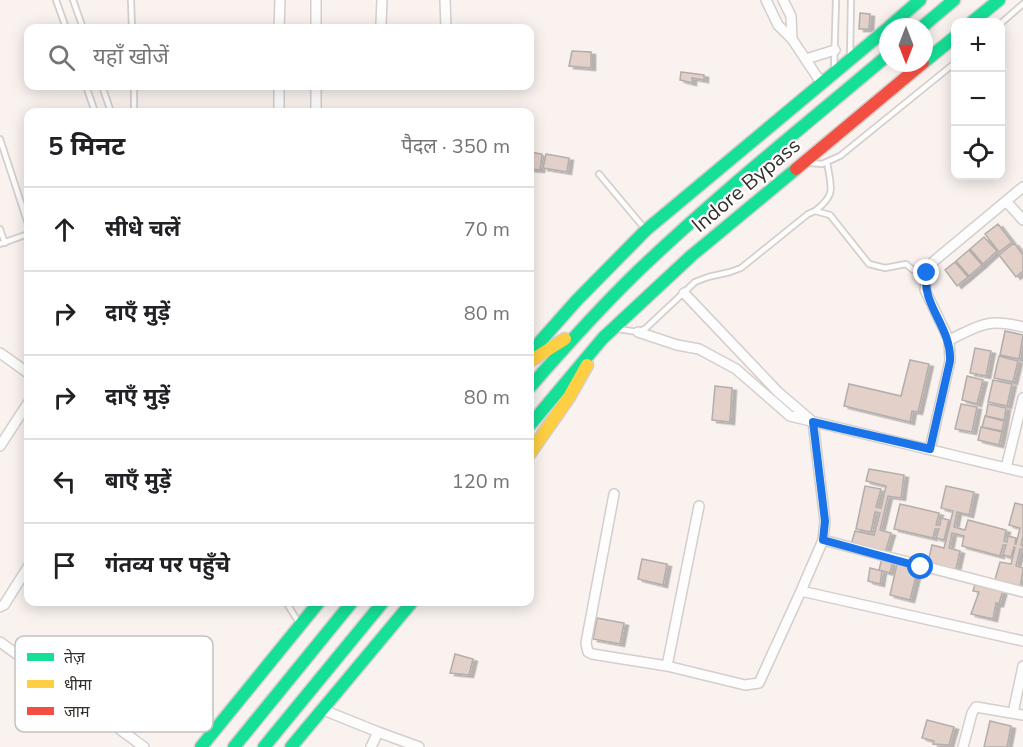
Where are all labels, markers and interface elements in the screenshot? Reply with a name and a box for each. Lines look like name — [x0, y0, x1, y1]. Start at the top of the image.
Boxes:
north arrow — [879, 18, 933, 72]
map controls — [951, 18, 1005, 180]
button: + — [951, 18, 1005, 72]
search box — [24, 24, 534, 90]
icon: search — [45, 41, 78, 74]
text: यहाँ खोजें — [93, 42, 169, 72]
button: − — [951, 72, 1005, 126]
button: locate — [951, 126, 1005, 180]
text: 5 मिनट — [48, 129, 125, 164]
street label: Indore Bypass — [686, 131, 806, 239]
text: पैदल · 350 m — [401, 133, 510, 160]
icon: ahead — [48, 213, 81, 246]
text: सीधे चलें — [105, 214, 180, 244]
text: 70 m — [464, 216, 510, 243]
route end — [913, 259, 939, 285]
icon: right — [48, 297, 81, 330]
text: दाएँ मुड़ें — [105, 298, 170, 328]
text: 80 m — [464, 300, 510, 327]
icon: right — [48, 381, 81, 414]
text: दाएँ मुड़ें — [105, 382, 170, 412]
text: 80 m — [464, 384, 510, 411]
icon: left — [48, 465, 81, 498]
text: बाएँ मुड़ें — [105, 466, 171, 496]
text: 120 m — [452, 468, 510, 495]
icon: arrive — [48, 549, 81, 582]
text: गंतव्य पर पहुँचे — [105, 550, 230, 580]
route start — [907, 553, 933, 579]
legend — [15, 636, 213, 732]
text: तेज़ — [64, 647, 86, 669]
text: धीमा — [64, 674, 93, 696]
text: जाम — [64, 701, 90, 723]

